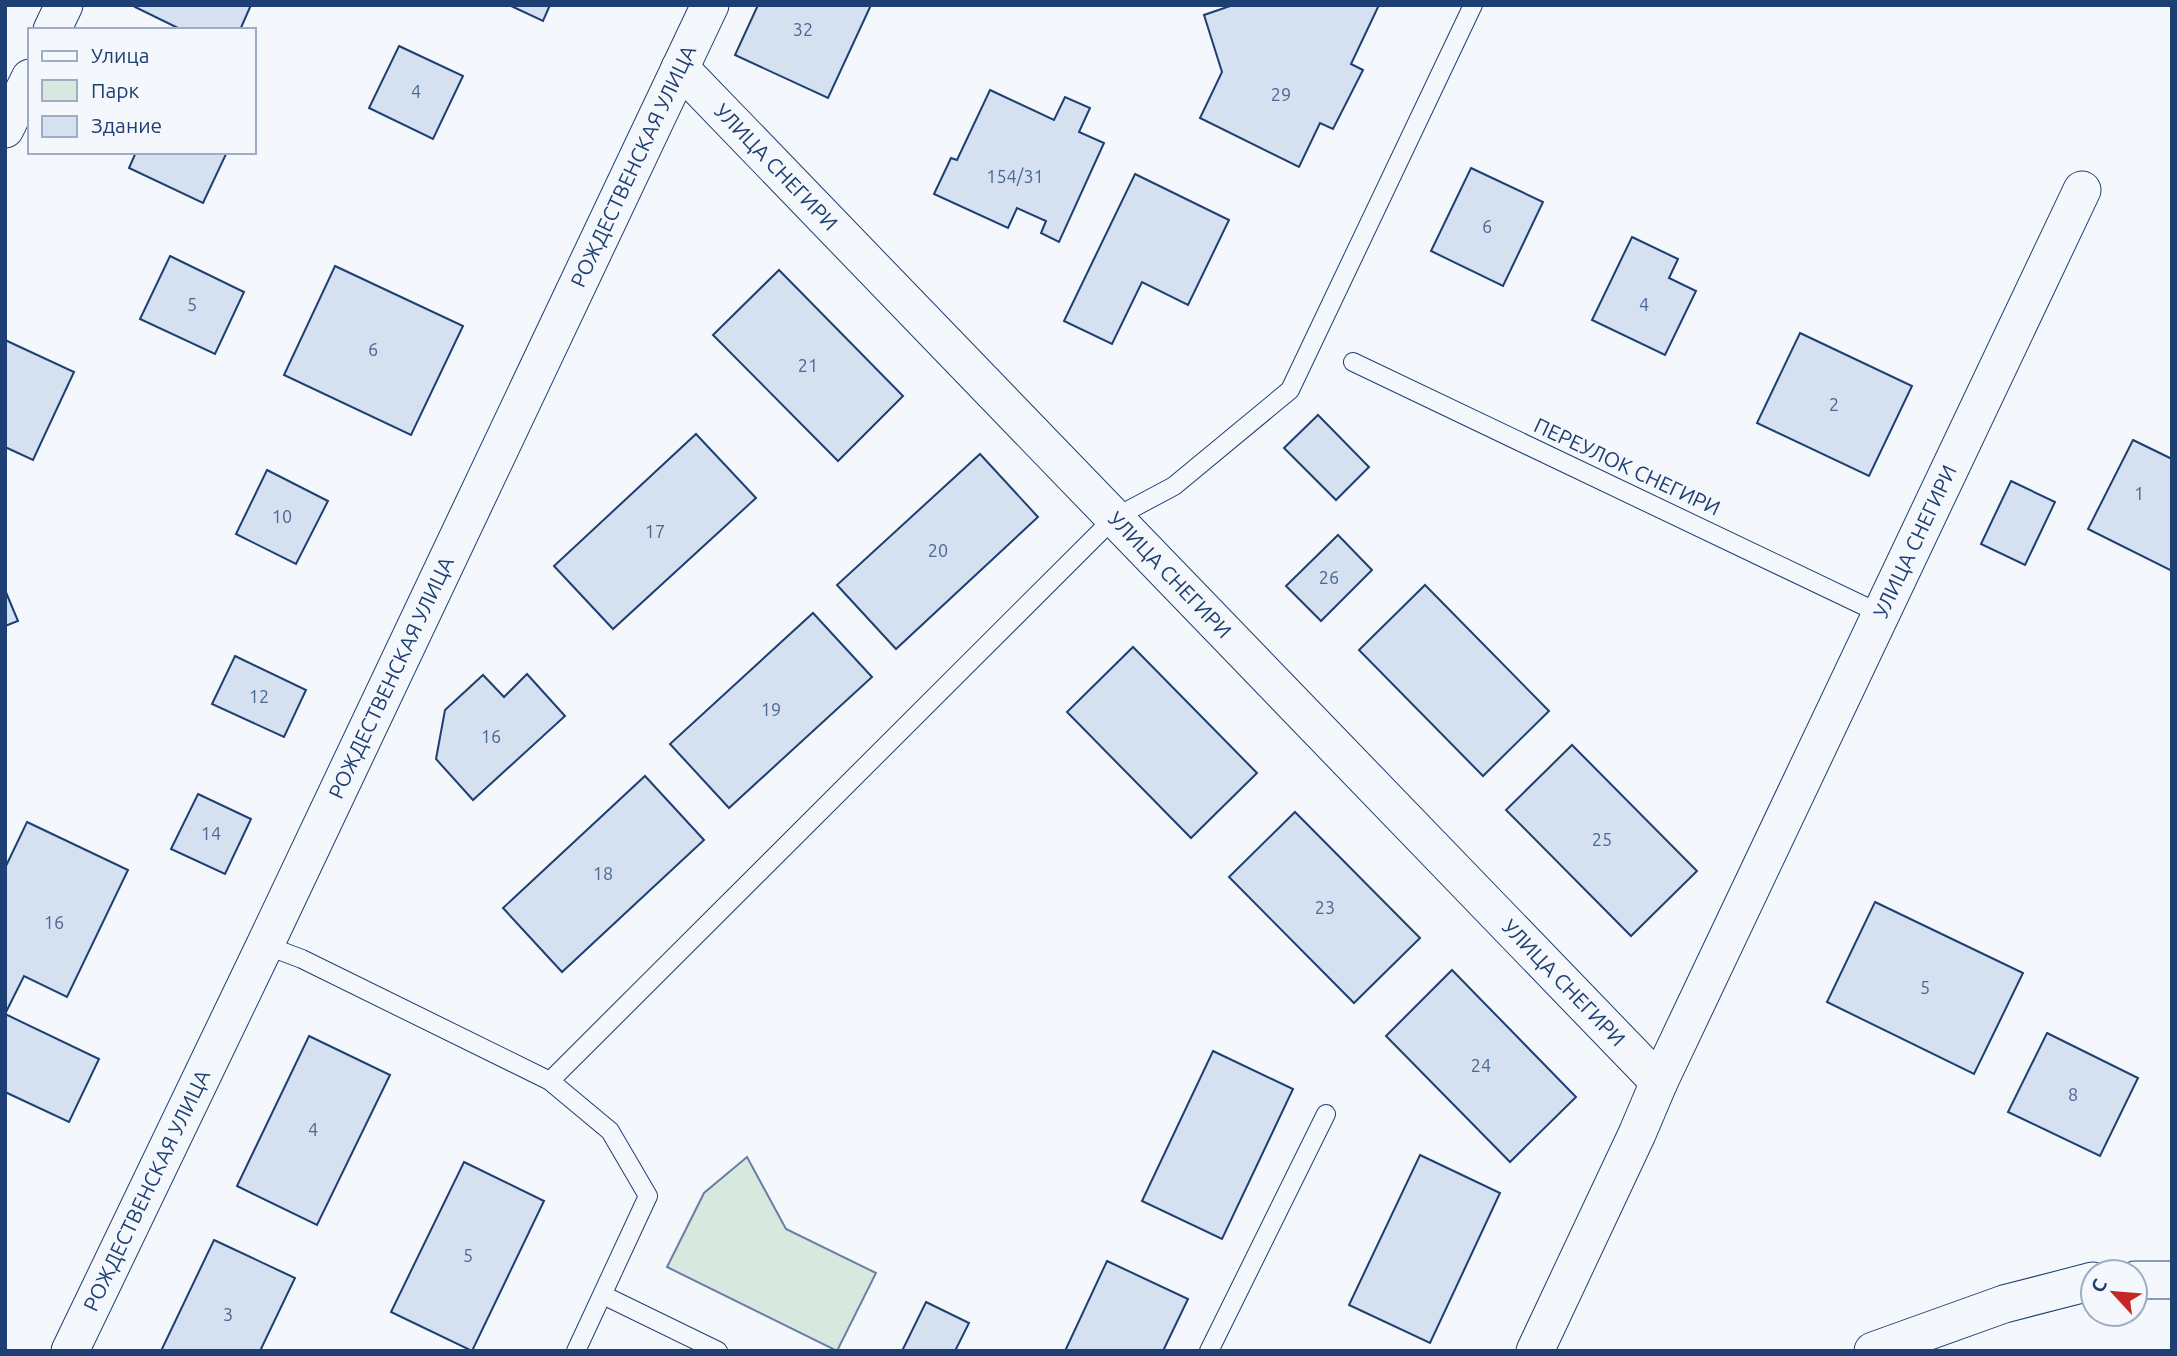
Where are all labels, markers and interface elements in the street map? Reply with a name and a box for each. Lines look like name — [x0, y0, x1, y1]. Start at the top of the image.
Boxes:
house number: 32 — [793, 19, 813, 39]
legend — [28, 28, 256, 154]
street label: РОЖДЕСТВЕНСКАЯ УЛИЦА — [565, 41, 700, 291]
text: Улица — [91, 43, 149, 67]
text: Парк — [91, 78, 140, 102]
house number: 4 — [411, 81, 421, 101]
house number: 29 — [1271, 84, 1291, 104]
street label: УЛИЦА СНЕГИРИ — [710, 98, 843, 235]
text: Здание — [91, 113, 162, 137]
house number: 154/31 — [986, 166, 1044, 186]
house number: 6 — [1482, 216, 1492, 236]
house number: 5 — [187, 294, 197, 314]
house number: 4 — [1639, 294, 1649, 314]
house number: 6 — [368, 339, 378, 359]
house number: 21 — [798, 355, 818, 375]
house number: 2 — [1829, 394, 1839, 414]
street label: ПЕРЕУЛОК СНЕГИРИ — [1531, 412, 1724, 520]
street label: УЛИЦА СНЕГИРИ — [1868, 461, 1961, 622]
house number: 1 — [2134, 483, 2144, 503]
house number: 10 — [272, 506, 292, 526]
street label: УЛИЦА СНЕГИРИ — [1104, 506, 1237, 643]
house number: 17 — [645, 521, 665, 541]
house number: 20 — [928, 540, 948, 560]
street label: РОЖДЕСТВЕНСКАЯ УЛИЦА — [323, 552, 458, 802]
house number: 26 — [1319, 567, 1339, 587]
house number: 12 — [249, 686, 269, 706]
house number: 19 — [761, 699, 781, 719]
house number: 16 — [481, 726, 501, 746]
house number: 14 — [201, 823, 221, 843]
house number: 25 — [1592, 829, 1612, 849]
house number: 18 — [593, 863, 613, 883]
house number: 23 — [1315, 897, 1335, 917]
house number: 16 — [44, 912, 64, 932]
street label: УЛИЦА СНЕГИРИ — [1498, 914, 1631, 1051]
house number: 5 — [1920, 977, 1930, 997]
house number: 24 — [1471, 1055, 1491, 1075]
street label: РОЖДЕСТВЕНСКАЯ УЛИЦА — [78, 1065, 214, 1315]
house number: 8 — [2068, 1084, 2078, 1104]
house number: 4 — [308, 1119, 318, 1139]
house number: 5 — [463, 1245, 473, 1265]
north arrow — [2079, 1258, 2149, 1328]
text: С — [2086, 1275, 2111, 1296]
house number: 3 — [223, 1304, 233, 1324]

